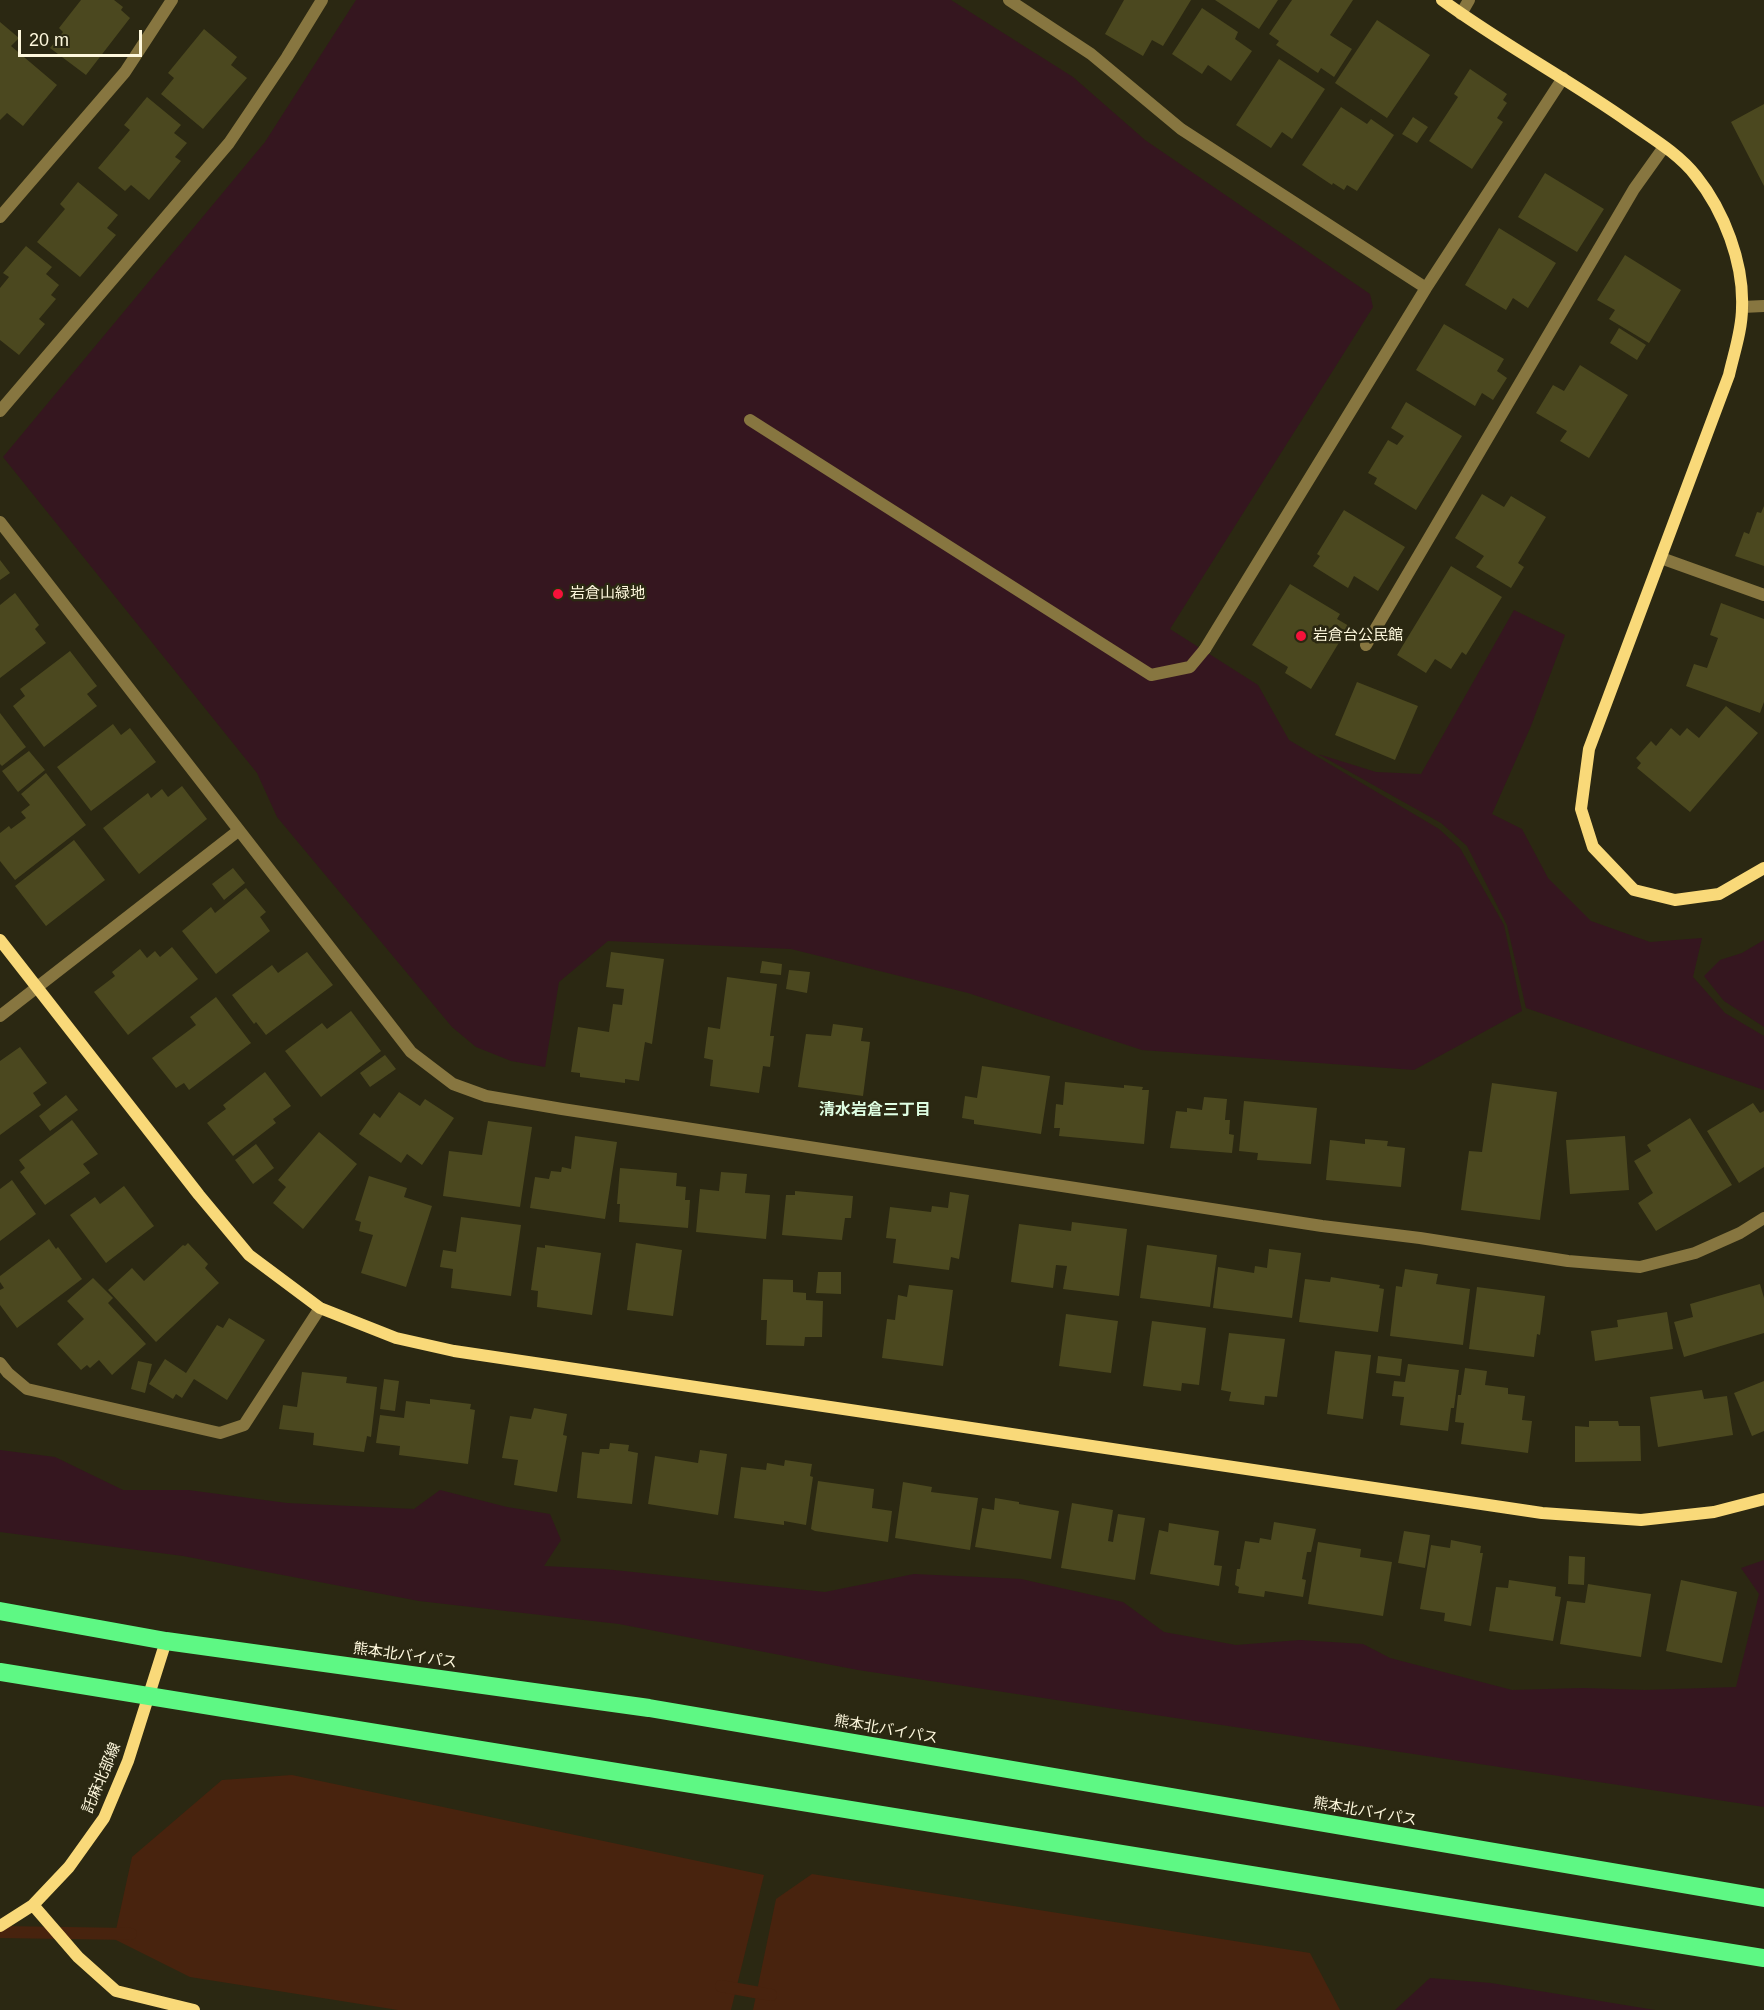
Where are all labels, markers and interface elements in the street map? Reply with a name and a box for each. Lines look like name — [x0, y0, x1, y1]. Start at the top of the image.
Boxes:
scale bar — [21, 18, 146, 56]
text: 20 m — [29, 30, 69, 50]
place label: 岩倉山緑地 — [570, 585, 645, 603]
marker: 岩倉山緑地 — [551, 587, 565, 601]
place label: 岩倉台公民館 — [1313, 627, 1403, 645]
marker: 岩倉台公民館 — [1294, 629, 1308, 643]
district label: 清水岩倉三丁目 — [819, 1101, 931, 1121]
street label: 熊本北バイパス — [352, 1640, 458, 1672]
street label: 熊本北バイパス — [833, 1712, 939, 1748]
street label: 託麻北部線 — [79, 1740, 125, 1816]
street label: 熊本北バイパス — [1312, 1794, 1418, 1830]

